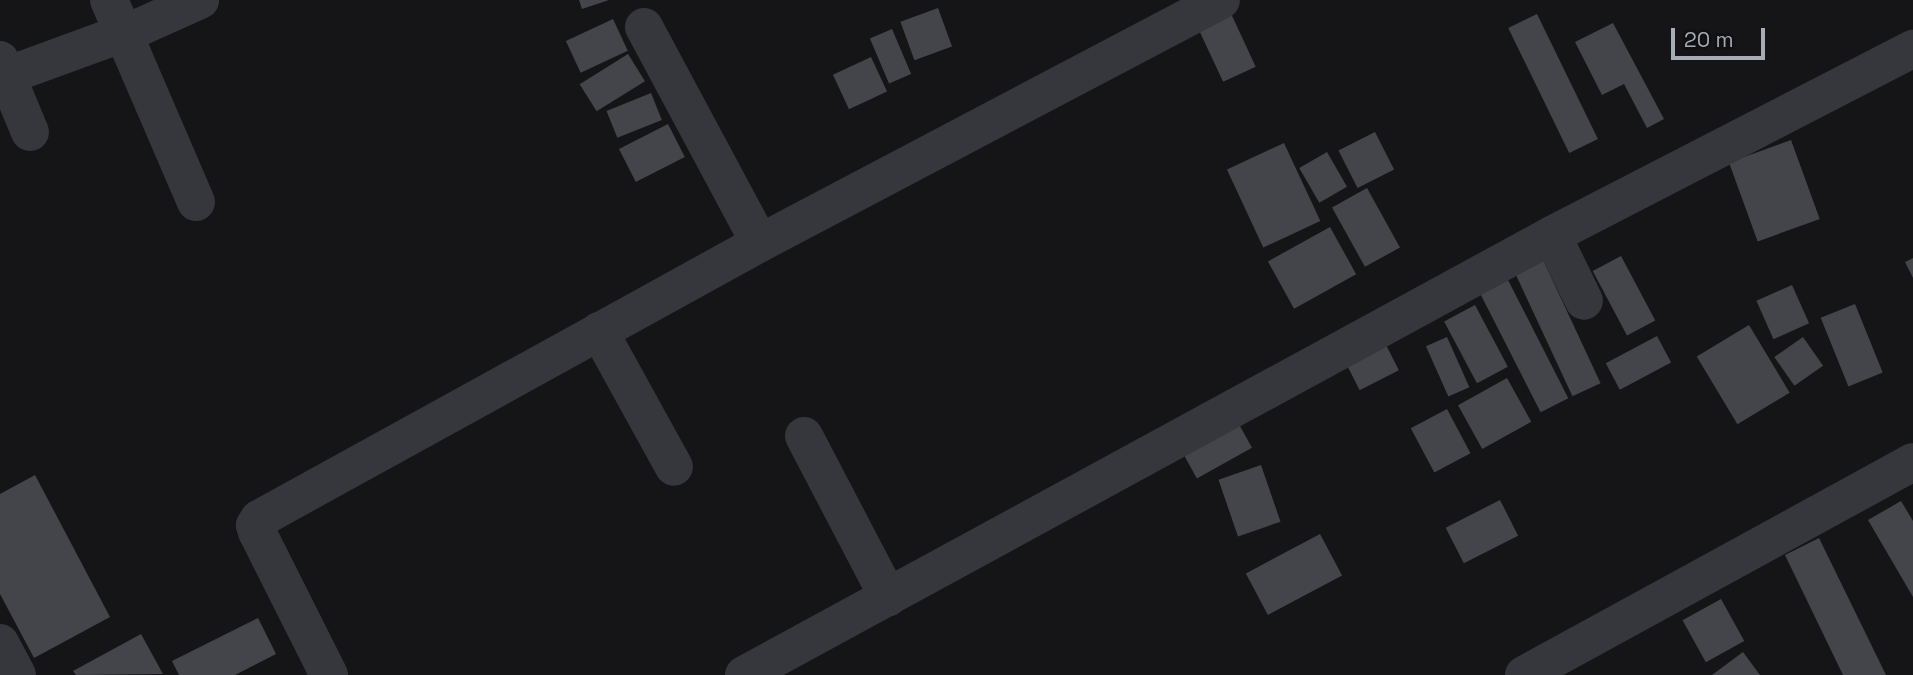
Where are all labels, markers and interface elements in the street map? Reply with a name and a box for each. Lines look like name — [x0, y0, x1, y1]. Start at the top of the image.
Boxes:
scale bar — [1675, 14, 1770, 58]
text: 20 m — [1684, 26, 1734, 53]

